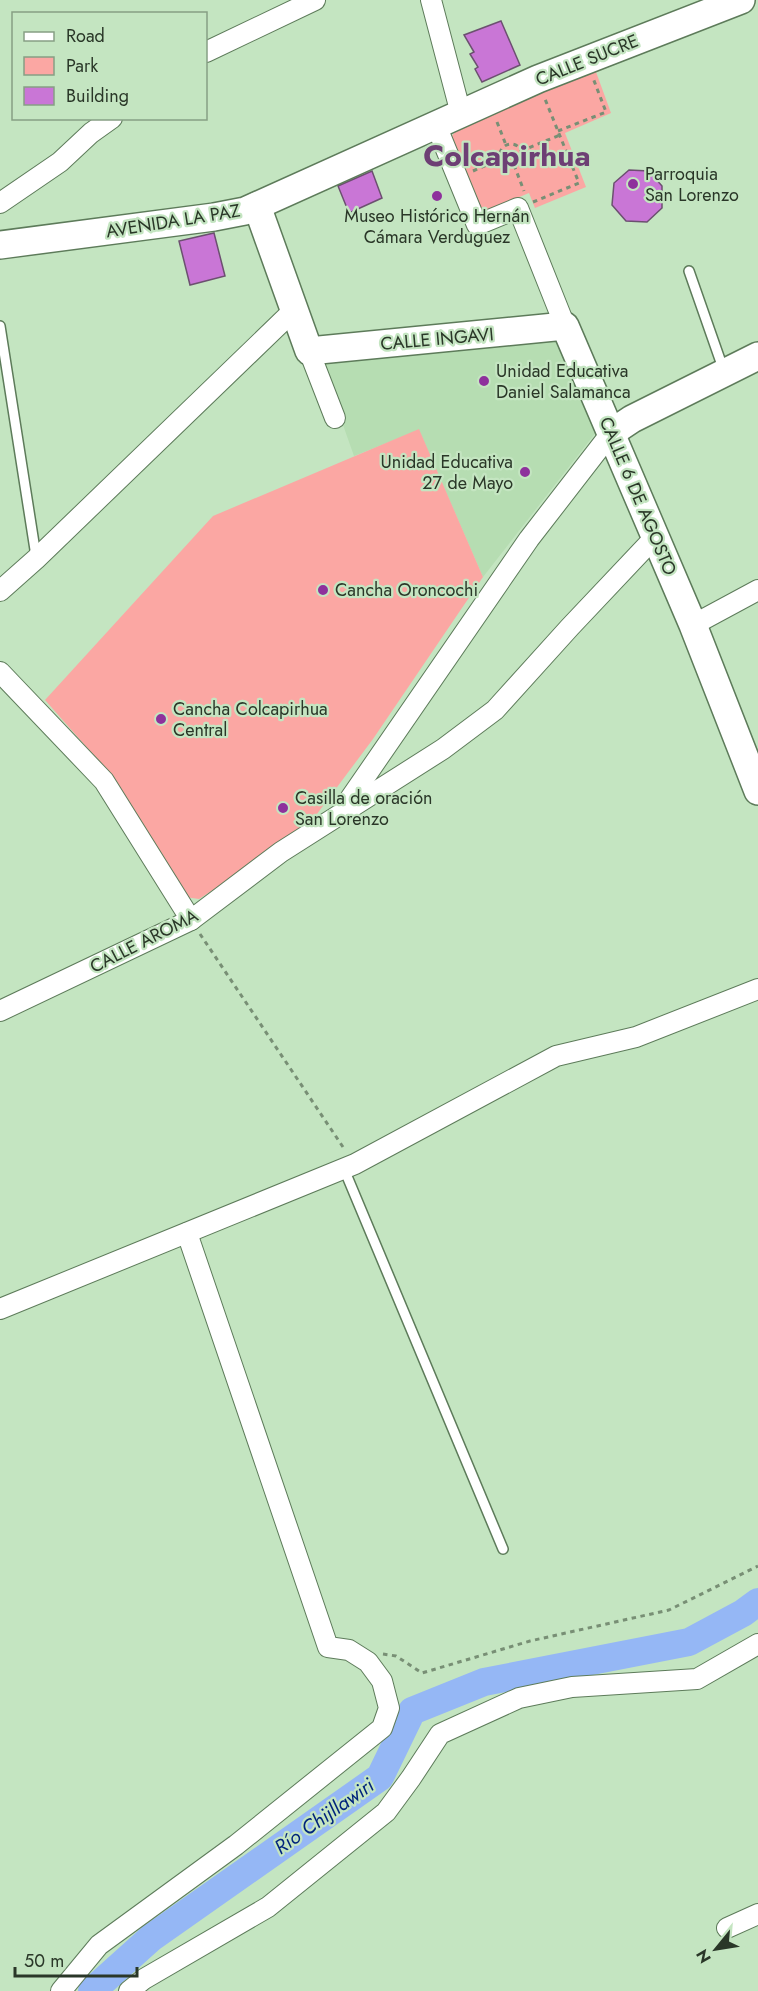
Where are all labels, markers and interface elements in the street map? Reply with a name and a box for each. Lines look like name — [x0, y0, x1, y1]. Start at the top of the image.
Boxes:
legend — [12, 12, 207, 120]
text: Road — [66, 23, 105, 49]
street label: CALLE SUCRE — [532, 28, 642, 92]
text: Park — [66, 53, 98, 79]
text: Building — [66, 83, 129, 109]
district label: Colcapirhua — [423, 134, 591, 177]
place label: Parroquia San Lorenzo — [645, 161, 739, 208]
marker: Parroquia San Lorenzo — [626, 177, 640, 191]
marker: Museo Histórico Hernán Cámara Verduguez — [430, 189, 444, 203]
street label: AVENIDA LA PAZ — [104, 198, 242, 244]
place label: Museo Histórico Hernán Cámara Verduguez — [344, 203, 530, 250]
street label: CALLE INGAVI — [379, 321, 495, 357]
place label: Unidad Educativa Daniel Salamanca — [496, 358, 631, 405]
marker: Unidad Educativa Daniel Salamanca — [477, 374, 491, 388]
street label: CALLE 6 DE AGOSTO — [593, 413, 683, 579]
place label: Unidad Educativa 27 de Mayo — [381, 449, 513, 496]
marker: Unidad Educativa 27 de Mayo — [518, 465, 532, 479]
place label: Cancha Oroncochi — [335, 577, 478, 603]
marker: Cancha Oroncochi — [316, 583, 330, 597]
place label: Cancha Colcapirhua Central — [173, 696, 328, 743]
marker: Cancha Colcapirhua Central — [154, 712, 168, 726]
place label: Casilla de oración San Lorenzo — [295, 785, 432, 832]
marker: Casilla de oración San Lorenzo — [276, 801, 290, 815]
street label: CALLE AROMA — [85, 903, 203, 979]
water label: Río Chijllawiri — [269, 1771, 381, 1861]
north arrow — [686, 1919, 746, 1979]
scale bar — [15, 1940, 136, 1978]
text: N — [690, 1945, 717, 1968]
text: 50 m — [24, 1948, 64, 1974]

